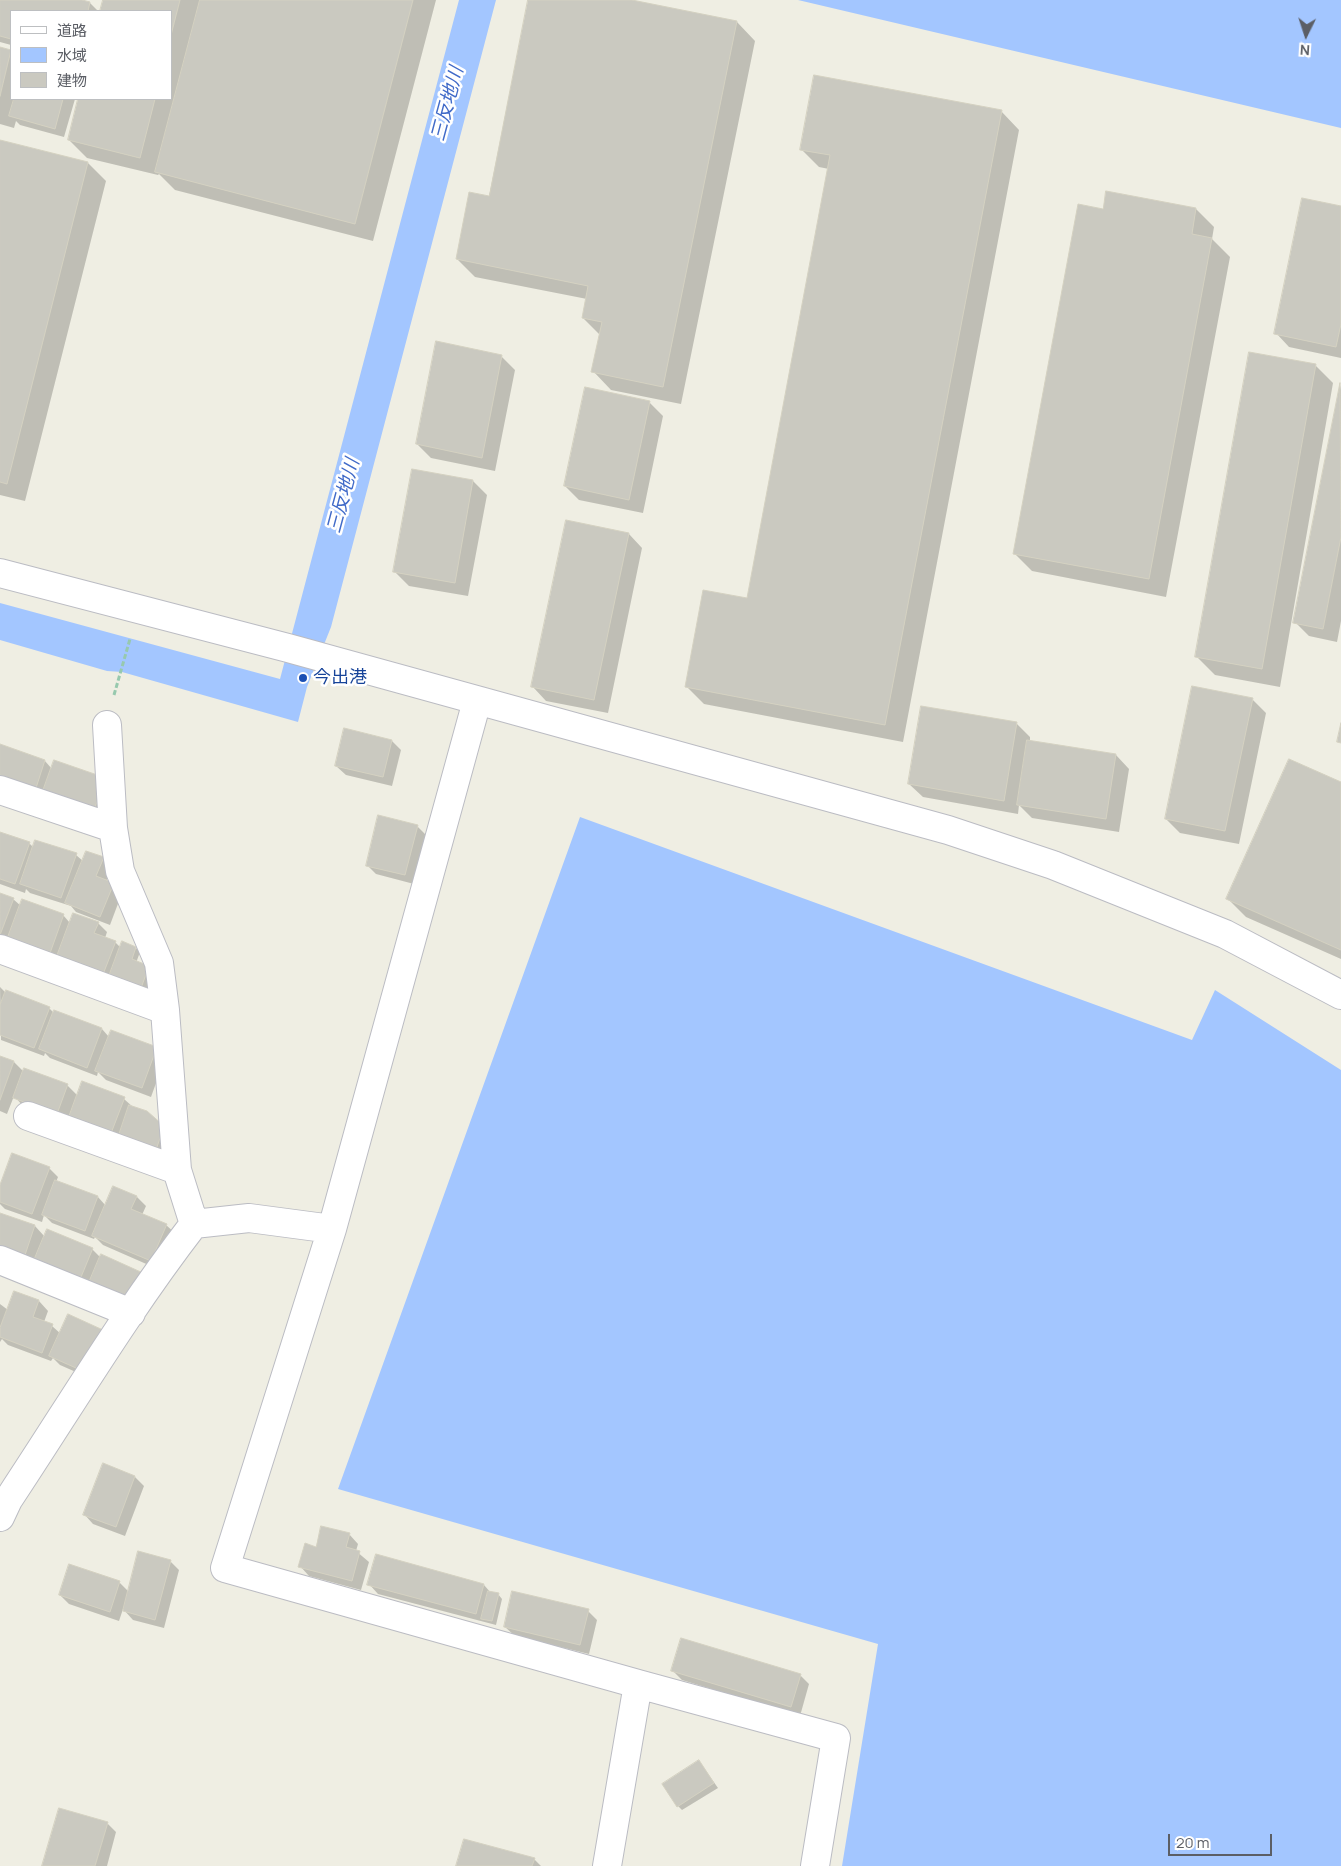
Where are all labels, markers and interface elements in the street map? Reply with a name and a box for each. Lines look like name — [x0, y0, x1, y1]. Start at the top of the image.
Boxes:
legend — [10, 10, 172, 100]
north arrow — [1281, 10, 1331, 60]
text: 道路 — [57, 20, 87, 41]
text: N — [1299, 41, 1311, 60]
text: 水域 — [57, 45, 87, 66]
water label: 三反地川 — [427, 64, 469, 144]
text: 建物 — [57, 70, 87, 91]
water label: 三反地川 — [323, 456, 365, 536]
place label: 今出港 — [313, 667, 367, 689]
marker: 今出港 — [297, 672, 309, 684]
scale bar — [1171, 1824, 1275, 1856]
text: 20 m — [1176, 1832, 1209, 1853]

